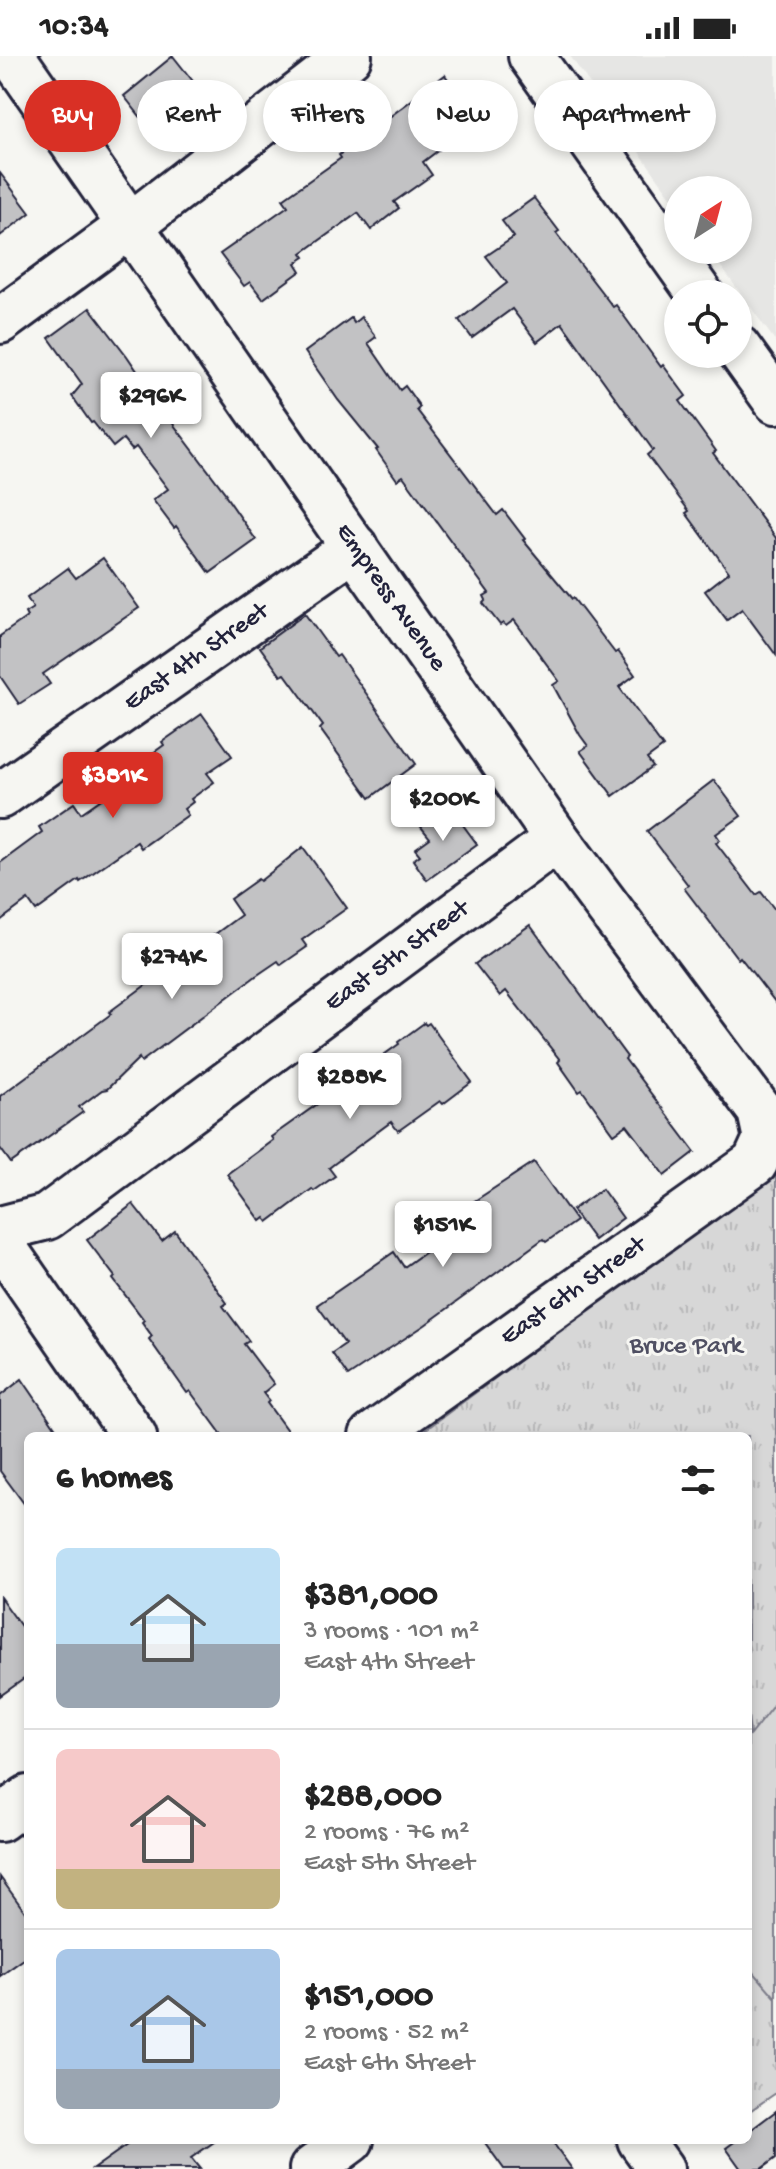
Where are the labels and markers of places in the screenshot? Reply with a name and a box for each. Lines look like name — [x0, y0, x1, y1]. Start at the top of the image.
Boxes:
pin: $296K — [95, 372, 207, 440]
pin: $381K — [57, 752, 169, 820]
pin: $200K — [387, 775, 499, 843]
pin: $274K — [116, 933, 228, 1001]
pin: $288K — [294, 1053, 406, 1121]
pin: $151K — [387, 1201, 499, 1269]

